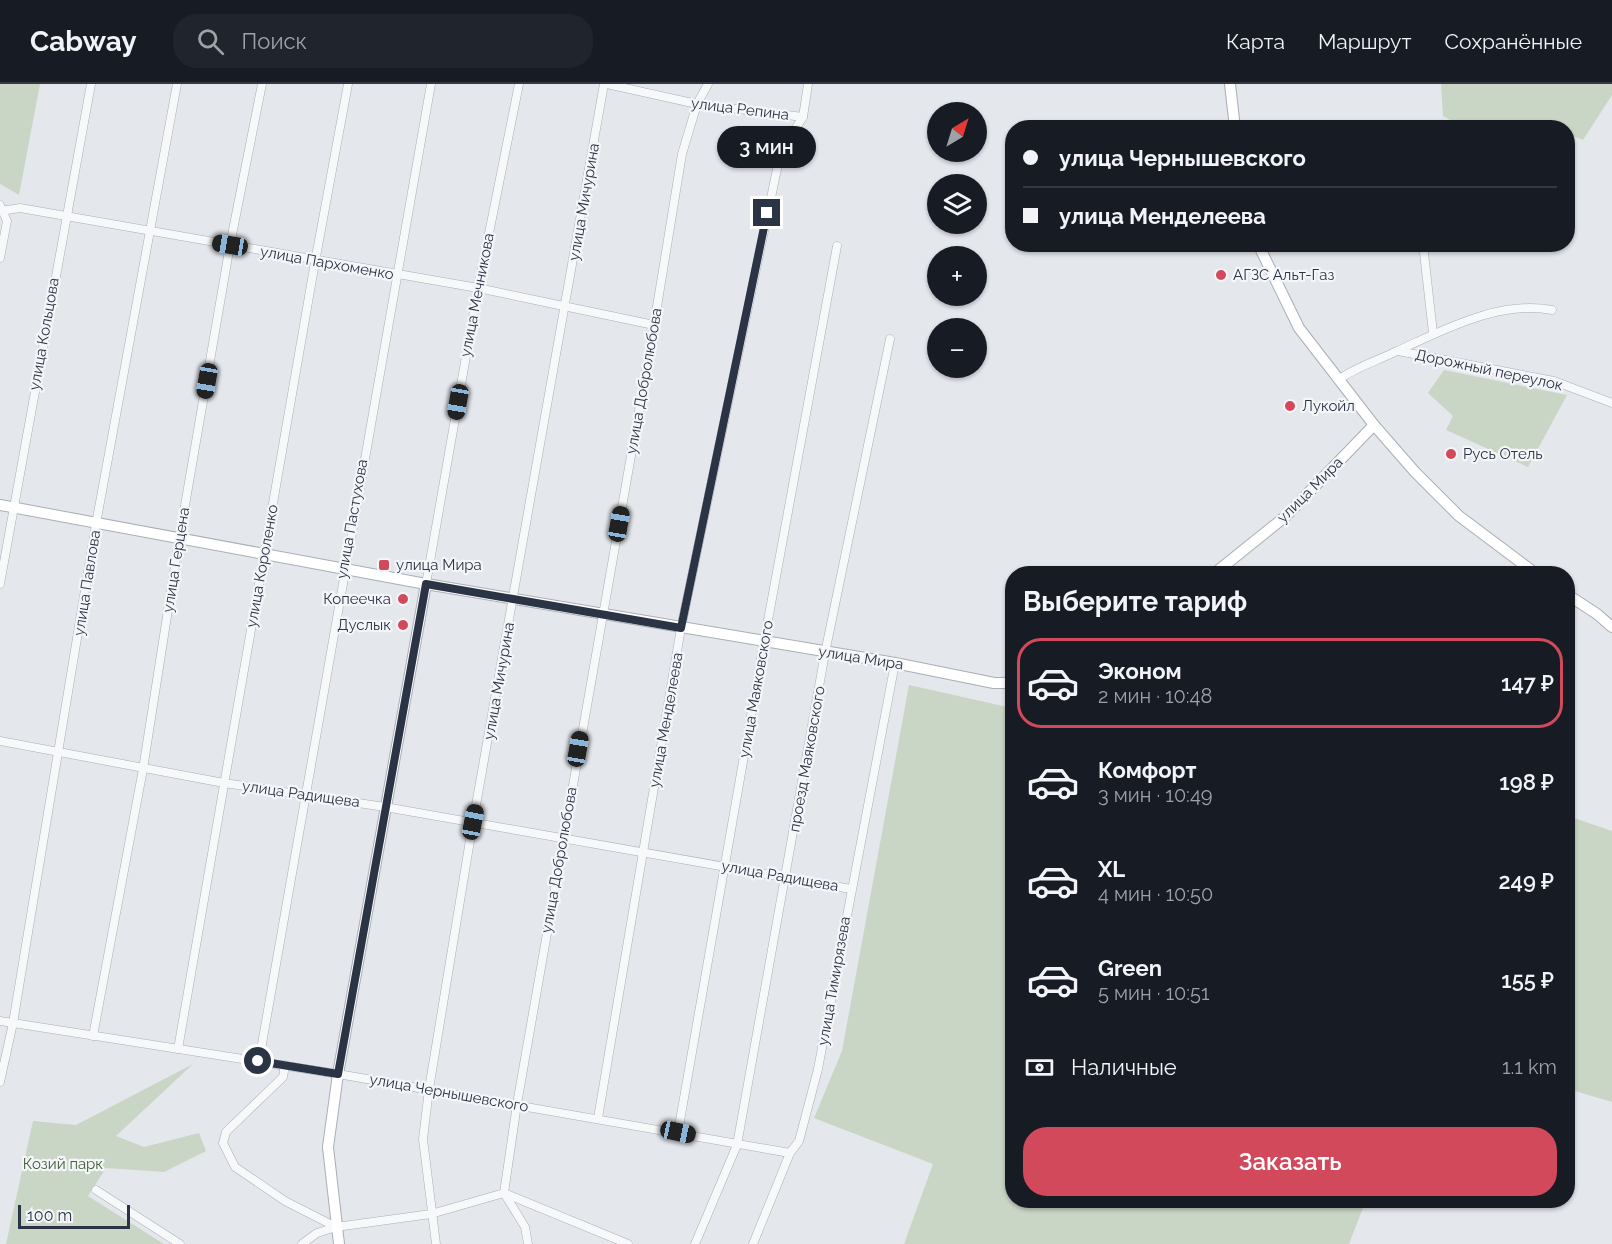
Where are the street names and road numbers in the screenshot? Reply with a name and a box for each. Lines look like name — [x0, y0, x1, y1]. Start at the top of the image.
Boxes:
street label: улица Репина — [690, 94, 790, 124]
street label: улица Мичурина — [565, 142, 603, 262]
street label: улица Мечникова — [456, 231, 498, 359]
street label: улица Пархоменко — [259, 242, 395, 284]
street label: улица Кольцова — [25, 276, 63, 392]
street label: улица Добролюбова — [622, 306, 666, 456]
street label: Дорожный переулок — [1414, 346, 1565, 394]
street label: улица Мира — [1273, 453, 1347, 527]
street label: улица Пастухова — [333, 458, 371, 580]
street label: улица Короленко — [242, 503, 282, 629]
street label: улица Герцена — [159, 506, 193, 614]
street label: улица Павлова — [70, 529, 104, 637]
street label: улица Маяковского — [735, 619, 777, 759]
street label: улица Мичурина — [480, 621, 518, 741]
street label: улица Мира — [817, 642, 905, 674]
street label: улица Менделеева — [645, 651, 687, 789]
street label: проезд Маяковского — [785, 685, 829, 833]
street label: улица Радищева — [241, 777, 361, 811]
street label: улица Добролюбова — [537, 785, 581, 935]
street label: улица Радищева — [720, 857, 840, 895]
street label: улица Тимирязева — [814, 915, 854, 1047]
street label: улица Чернышевского — [368, 1070, 530, 1116]

